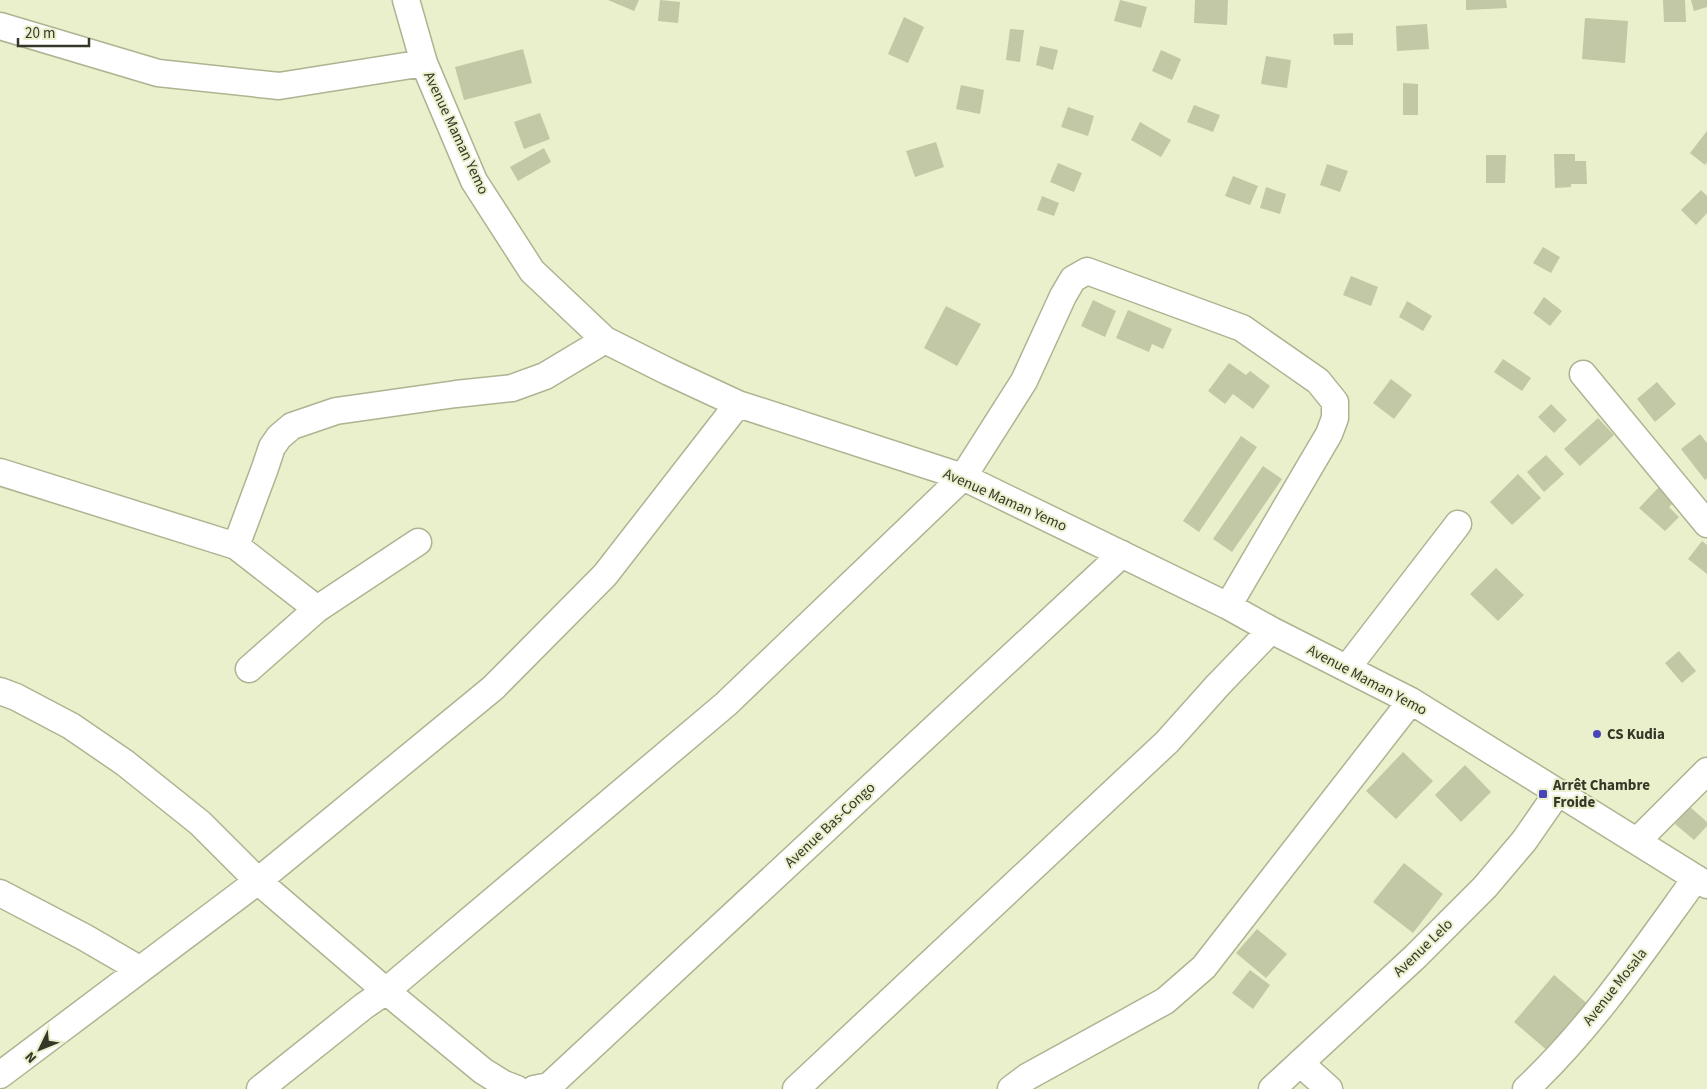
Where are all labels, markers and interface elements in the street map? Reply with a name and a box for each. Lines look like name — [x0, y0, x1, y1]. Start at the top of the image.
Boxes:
scale bar — [18, 15, 89, 47]
text: 20 m — [25, 23, 55, 44]
street label: Avenue Maman Yemo — [418, 68, 494, 198]
street label: Avenue Maman Yemo — [940, 463, 1070, 537]
street label: Avenue Maman Yemo — [1303, 639, 1431, 721]
place label: CS Kudia — [1607, 724, 1665, 745]
marker: CS Kudia — [1591, 728, 1603, 740]
place label: Arrêt Chambre Froide — [1552, 775, 1650, 813]
street label: Avenue Bas-Congo — [780, 777, 880, 873]
marker: Arrêt Chambre Froide — [1537, 788, 1549, 800]
street label: Avenue Lelo — [1388, 914, 1458, 982]
street label: Avenue Mosala — [1578, 944, 1652, 1030]
north arrow — [15, 1024, 65, 1074]
text: N — [21, 1047, 42, 1067]

